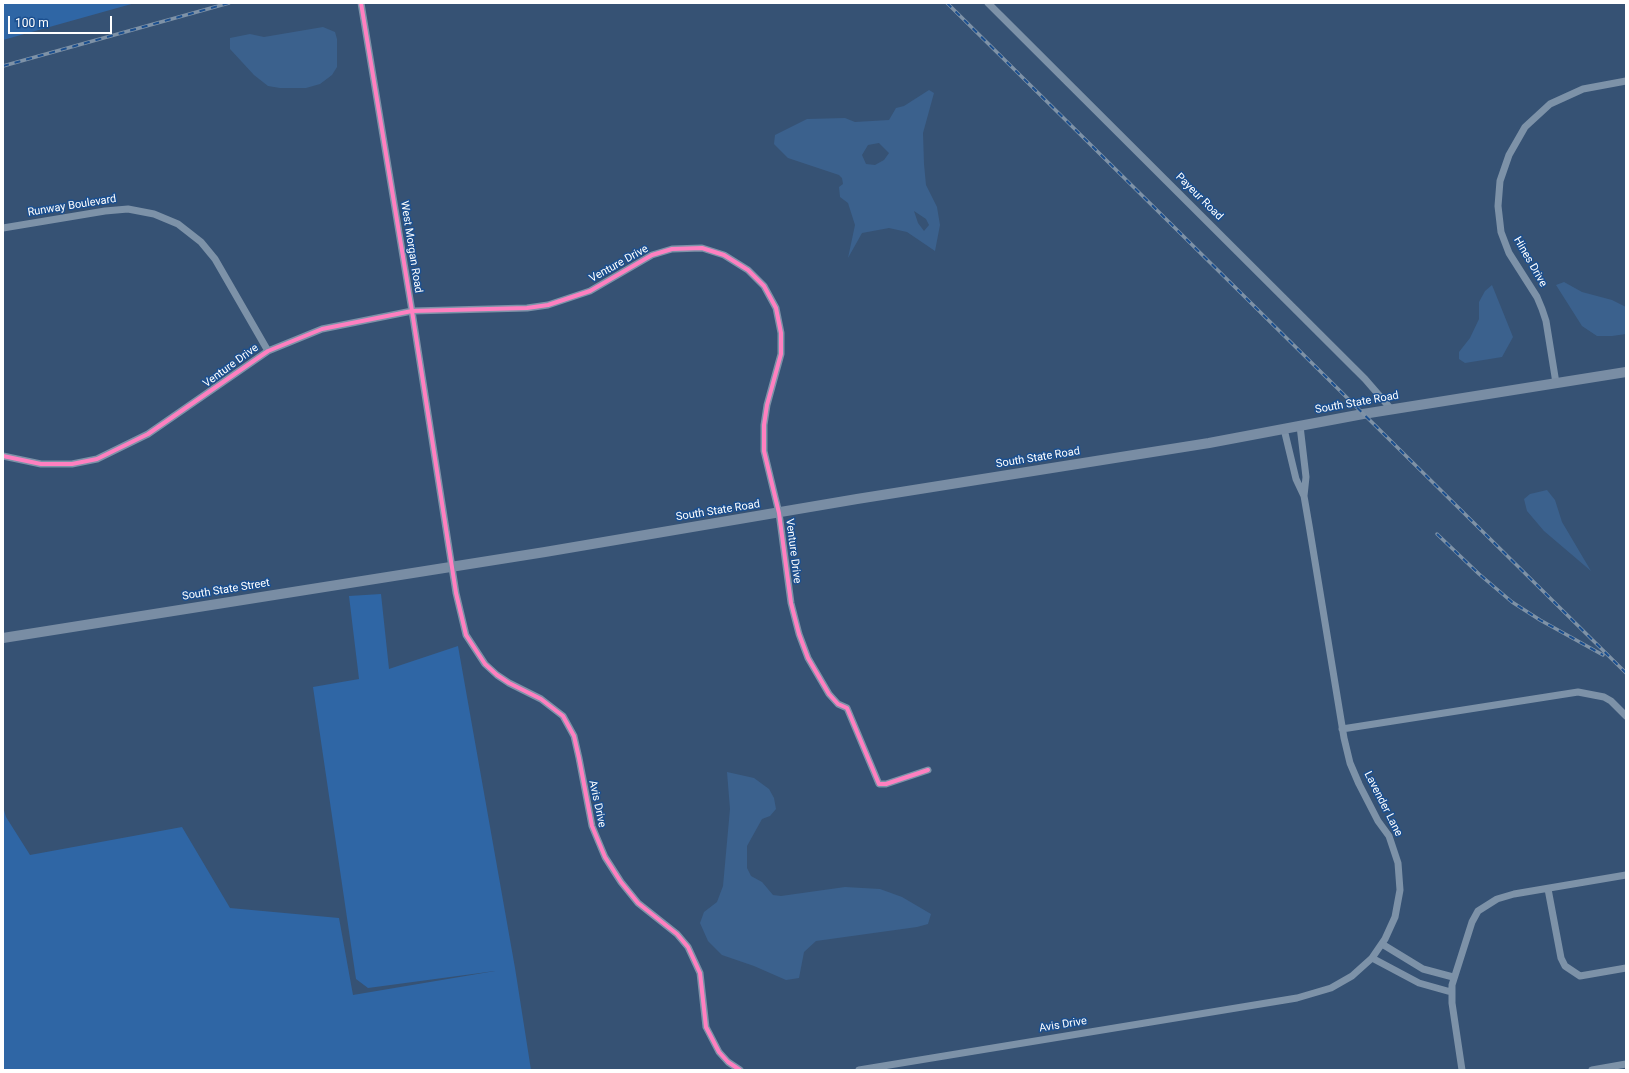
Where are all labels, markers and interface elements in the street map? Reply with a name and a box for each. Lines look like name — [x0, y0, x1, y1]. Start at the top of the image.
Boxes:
scale bar — [10, 8, 114, 34]
text: 100 m — [15, 16, 49, 30]
street label: Payeur Road — [1173, 171, 1225, 223]
street label: Runway Boulevard — [27, 192, 117, 220]
street label: West Morgan Road — [397, 200, 425, 294]
street label: Hines Drive — [1510, 235, 1550, 289]
street label: Venture Drive — [587, 242, 651, 286]
street label: Venture Drive — [201, 341, 261, 391]
street label: South State Road — [1314, 389, 1400, 417]
street label: South State Road — [995, 445, 1081, 471]
street label: South State Road — [675, 498, 761, 524]
street label: Venture Drive — [782, 518, 804, 584]
street label: South State Street — [181, 577, 271, 603]
street label: Lavender Lane — [1361, 769, 1405, 839]
street label: Avis Drive — [586, 779, 608, 829]
street label: Avis Drive — [1038, 1015, 1088, 1035]

